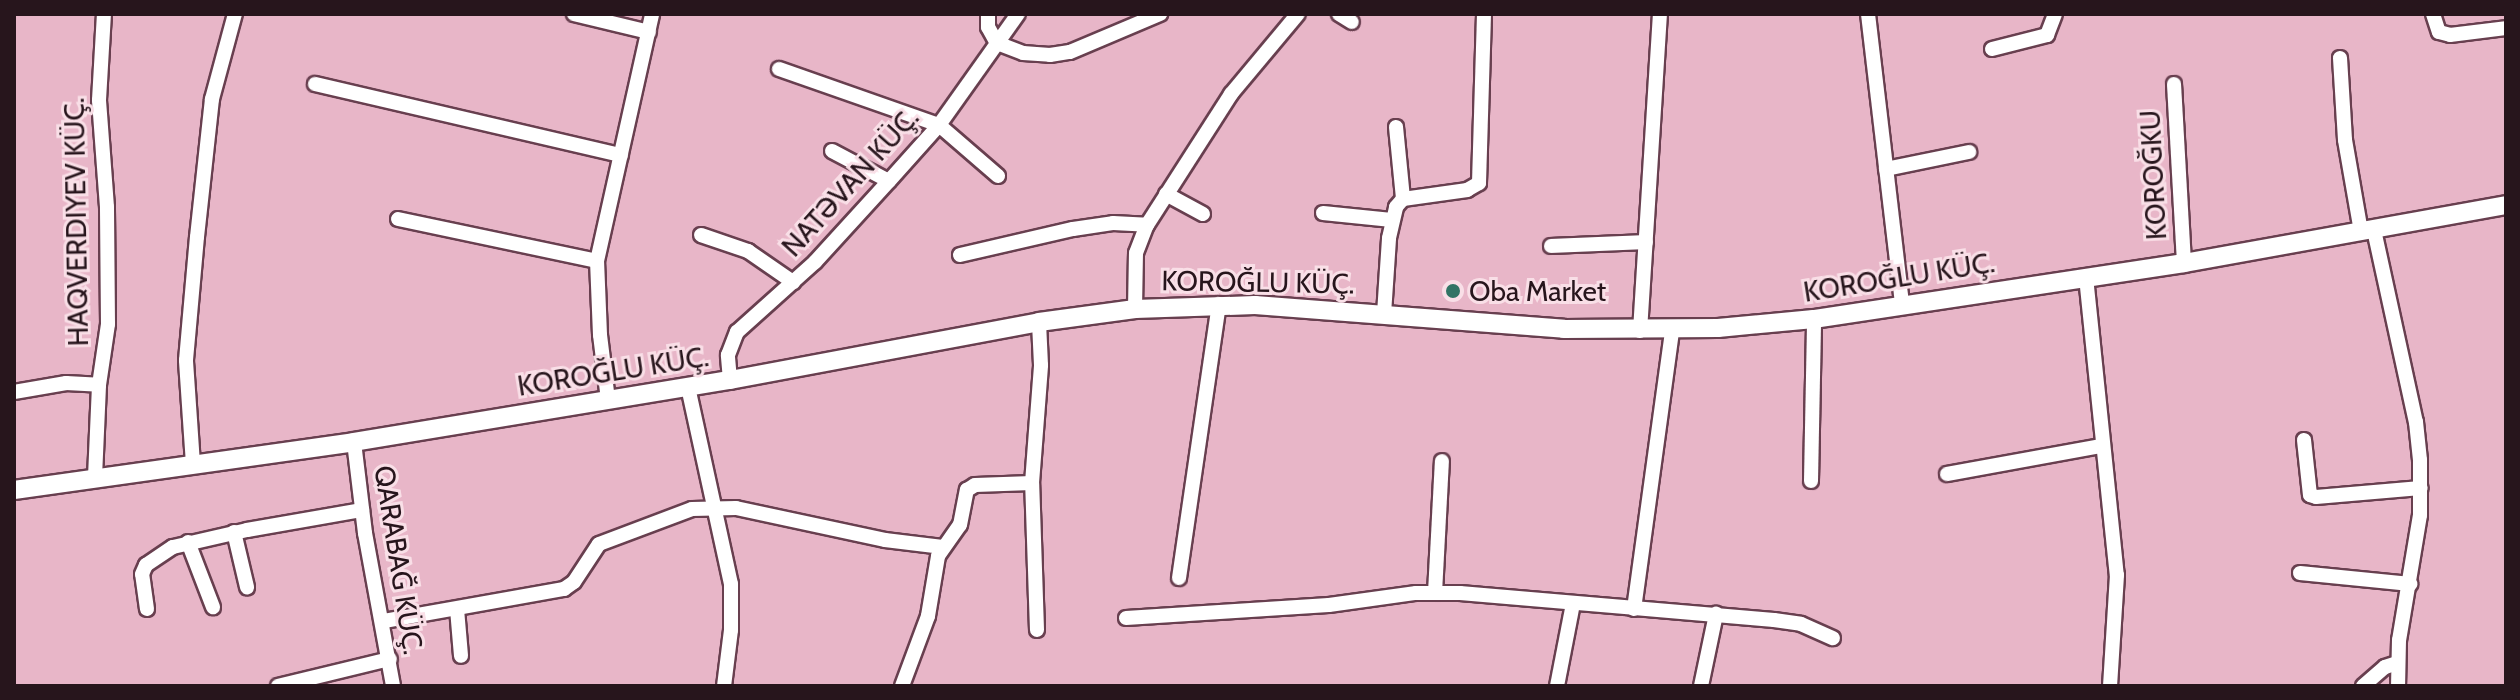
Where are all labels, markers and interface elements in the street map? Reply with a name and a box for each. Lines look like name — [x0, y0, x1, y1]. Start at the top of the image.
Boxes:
street label: HAQVERDIYEV KÜÇ. — [57, 97, 95, 347]
street label: NATƏVAN KÜÇ. — [775, 101, 925, 263]
street label: KOROĞKU — [2133, 109, 2173, 241]
street label: KOROĞLU KÜÇ. — [1801, 245, 1997, 309]
street label: KOROĞLU KÜÇ. — [1161, 264, 1355, 300]
place label: Oba Market — [1469, 274, 1606, 308]
marker: Oba Market — [1444, 282, 1462, 300]
street label: KOROĞLU KÜÇ. — [515, 339, 711, 403]
street label: QARABAĞ KÜÇ. — [367, 463, 431, 657]

